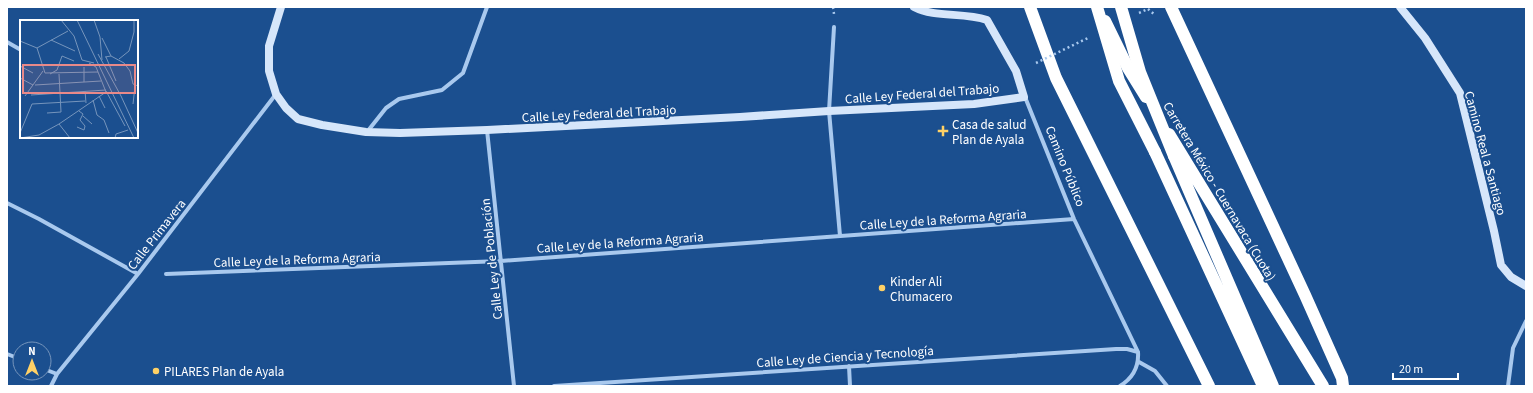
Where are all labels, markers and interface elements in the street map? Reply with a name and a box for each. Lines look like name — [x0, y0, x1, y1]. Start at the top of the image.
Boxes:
inset map — [20, 20, 138, 138]
street label: Calle Ley Federal del Trabajo — [844, 80, 1000, 108]
street label: Camino Real a Santiago — [1460, 89, 1510, 217]
street label: Carretera México - Cuernavaca (Cuota) — [1158, 99, 1280, 284]
street label: Calle Ley Federal del Trabajo — [521, 101, 677, 127]
place label: Casa de salud Plan de Ayala — [952, 116, 1026, 149]
street label: Camino Público — [1041, 123, 1089, 209]
marker: Casa de salud Plan de Ayala — [937, 125, 949, 137]
street label: Calle Primavera — [123, 195, 190, 274]
street label: Calle Ley de Población — [477, 197, 507, 320]
street label: Calle Ley de la Reforma Agraria — [859, 205, 1027, 235]
street label: Calle Ley de la Reforma Agraria — [536, 228, 704, 258]
street label: Calle Ley de la Reforma Agraria — [213, 248, 381, 272]
place label: Kinder Ali Chumacero — [890, 273, 952, 306]
marker: Kinder Ali Chumacero — [877, 283, 887, 293]
north arrow — [12, 341, 52, 381]
street label: Calle Ley de Ciencia y Tecnología — [756, 342, 934, 372]
text: N — [28, 344, 36, 359]
scale bar — [1393, 355, 1458, 381]
text: 20 m — [1399, 361, 1423, 378]
place label: PILARES Plan de Ayala — [164, 363, 284, 381]
marker: PILARES Plan de Ayala — [151, 366, 161, 376]

